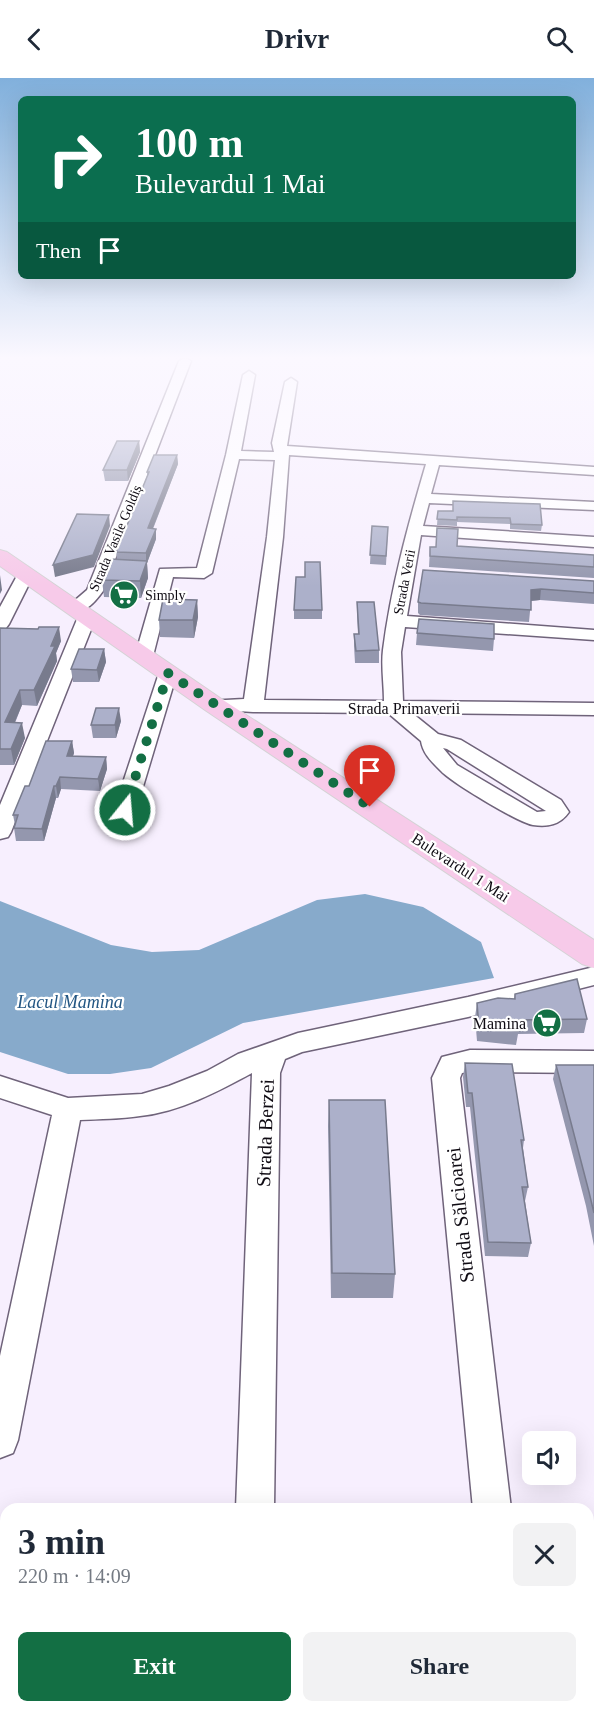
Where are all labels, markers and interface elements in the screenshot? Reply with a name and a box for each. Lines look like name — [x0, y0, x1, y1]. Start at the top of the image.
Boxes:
icon: back — [18, 23, 51, 56]
icon: search — [543, 23, 576, 56]
text: Drivr — [265, 24, 329, 54]
icon: right — [36, 120, 114, 198]
text: 100 m — [135, 120, 244, 166]
text: Bulevardul 1 Mai — [135, 169, 325, 199]
icon: arrive — [93, 234, 126, 267]
text: Then — [36, 238, 81, 263]
street label: Strada Vasile Goldiș — [86, 483, 146, 594]
street label: Strada Verii — [391, 548, 418, 616]
supermarket icon: Simply — [108, 579, 140, 611]
place label: Simply — [145, 588, 185, 603]
street label: Strada Primaverii — [348, 700, 461, 717]
pin — [344, 745, 395, 807]
icon: arrive — [353, 754, 386, 787]
position arrow — [93, 778, 157, 842]
street label: Bulevardul 1 Mai — [409, 830, 513, 906]
water label: Lacul Mamina — [16, 992, 123, 1012]
supermarket icon: Mamina — [531, 1007, 563, 1039]
place label: Mamina — [473, 1015, 526, 1032]
street label: Strada Berzei — [252, 1078, 278, 1187]
street label: Strada Sălcioarei — [442, 1146, 478, 1284]
map controls — [522, 1431, 576, 1485]
button: sound — [522, 1431, 576, 1485]
text: 3 min — [18, 1522, 105, 1562]
button: close — [513, 1523, 576, 1586]
text: 220 m · 14:09 — [18, 1565, 131, 1587]
button: Exit — [18, 1632, 291, 1701]
button: Share — [303, 1632, 576, 1701]

